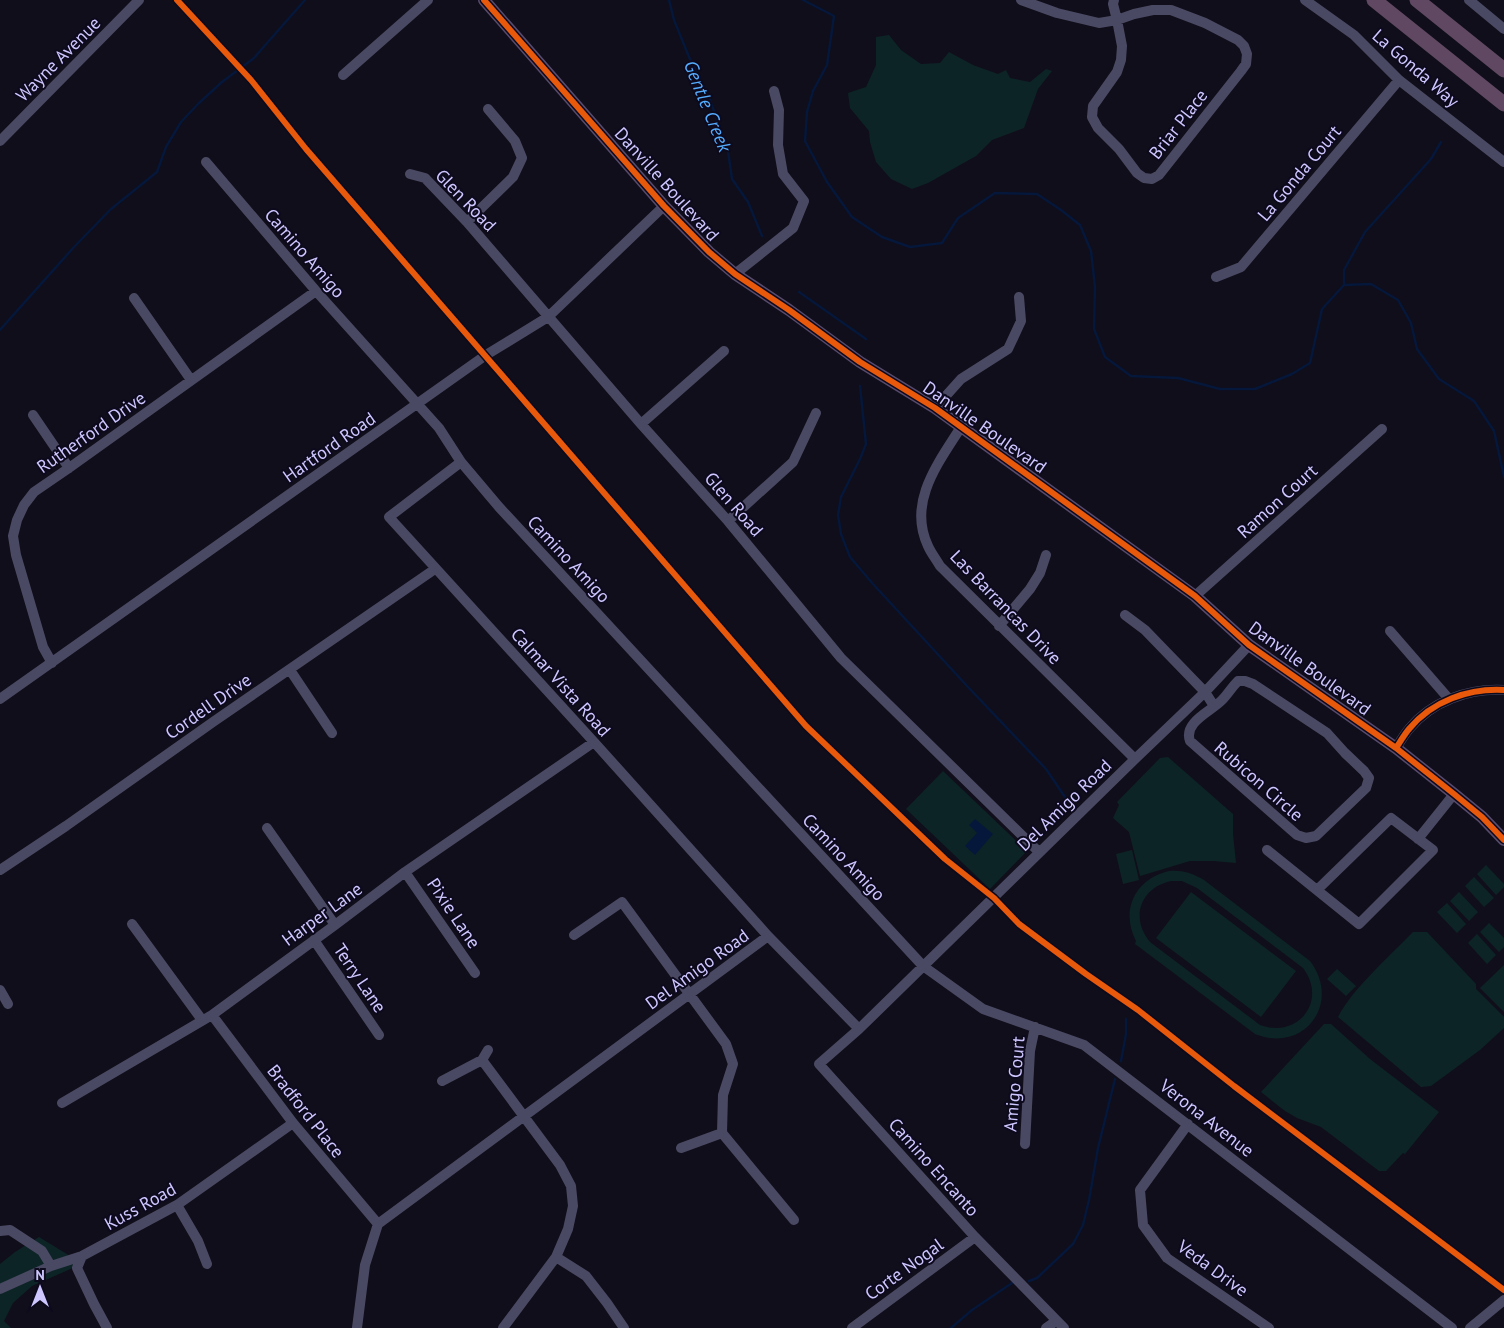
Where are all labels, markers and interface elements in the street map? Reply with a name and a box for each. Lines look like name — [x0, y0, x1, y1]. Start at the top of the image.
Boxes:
street label: Wayne Avenue — [11, 12, 105, 106]
street label: La Gonda Way — [1368, 24, 1465, 112]
water label: Gentle Creek — [679, 57, 738, 157]
street label: Briar Place — [1144, 84, 1212, 164]
street label: La Gonda Court — [1252, 120, 1346, 226]
street label: Danville Boulevard — [610, 122, 724, 246]
street label: Glen Road — [431, 164, 501, 236]
street label: Camino Amigo — [260, 203, 350, 303]
street label: Danville Boulevard — [919, 376, 1051, 478]
street label: Rutherford Drive — [32, 386, 150, 478]
street label: Hartford Road — [278, 407, 380, 487]
street label: Ramon Court — [1232, 459, 1322, 543]
street label: Glen Road — [700, 467, 768, 541]
street label: Camino Amigo — [523, 510, 615, 608]
street label: Las Barrancas Drive — [945, 545, 1067, 669]
street label: Danville Boulevard — [1244, 616, 1376, 720]
street label: Calmar Vista Road — [506, 623, 616, 741]
street label: Cordell Drive — [160, 668, 256, 744]
street label: Rubicon Circle — [1210, 736, 1308, 826]
street label: Del Amigo Road — [1012, 754, 1116, 856]
street label: Camino Amigo — [798, 808, 890, 906]
street label: Pixie Lane — [422, 873, 486, 953]
street label: Harper Lane — [277, 877, 367, 951]
street label: Del Amigo Road — [641, 924, 753, 1014]
street label: Terry Lane — [329, 939, 391, 1017]
street label: Amigo Court — [998, 1035, 1030, 1133]
street label: Bradford Place — [262, 1060, 350, 1162]
street label: Verona Avenue — [1154, 1073, 1259, 1162]
street label: Camino Encanto — [884, 1113, 984, 1221]
street label: Kuss Road — [100, 1177, 180, 1235]
street label: Corte Nogal — [860, 1232, 948, 1305]
street label: Veda Drive — [1172, 1234, 1253, 1301]
north arrow — [15, 1263, 65, 1313]
text: N — [35, 1266, 45, 1284]

